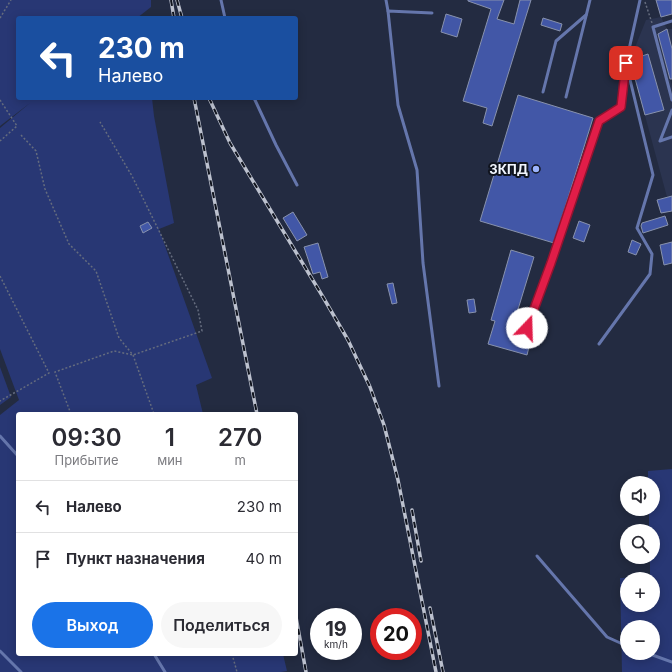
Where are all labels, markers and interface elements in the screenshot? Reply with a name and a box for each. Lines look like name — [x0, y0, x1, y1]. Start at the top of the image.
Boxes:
text: 230 m — [98, 31, 185, 65]
icon: left — [32, 32, 84, 84]
pin — [609, 46, 643, 80]
icon: arrive — [615, 52, 637, 74]
text: Налево — [98, 65, 163, 86]
place label: ЗКПД — [489, 161, 528, 177]
marker: ЗКПД — [531, 164, 541, 174]
position arrow — [506, 307, 548, 349]
text: 09:30 — [52, 423, 122, 452]
text: 1 — [165, 423, 175, 452]
text: 270 — [218, 423, 262, 452]
text: Прибытие — [55, 452, 119, 468]
text: мин — [157, 452, 183, 468]
text: m — [235, 452, 246, 468]
map controls — [620, 476, 660, 660]
button: sound — [620, 476, 660, 516]
icon: left — [32, 496, 54, 518]
text: Налево — [66, 497, 122, 516]
text: 230 m — [237, 497, 282, 516]
button: search — [620, 524, 660, 564]
icon: arrive — [32, 548, 54, 570]
text: Пункт назначения — [66, 549, 205, 568]
text: 40 m — [245, 549, 282, 568]
button: + — [620, 572, 660, 612]
button: Выход — [32, 602, 153, 648]
button: Поделиться — [161, 602, 282, 648]
speed limit sign: 20 — [370, 608, 422, 660]
text: 19 — [325, 617, 347, 641]
button: − — [620, 620, 660, 660]
text: km/h — [324, 638, 348, 650]

